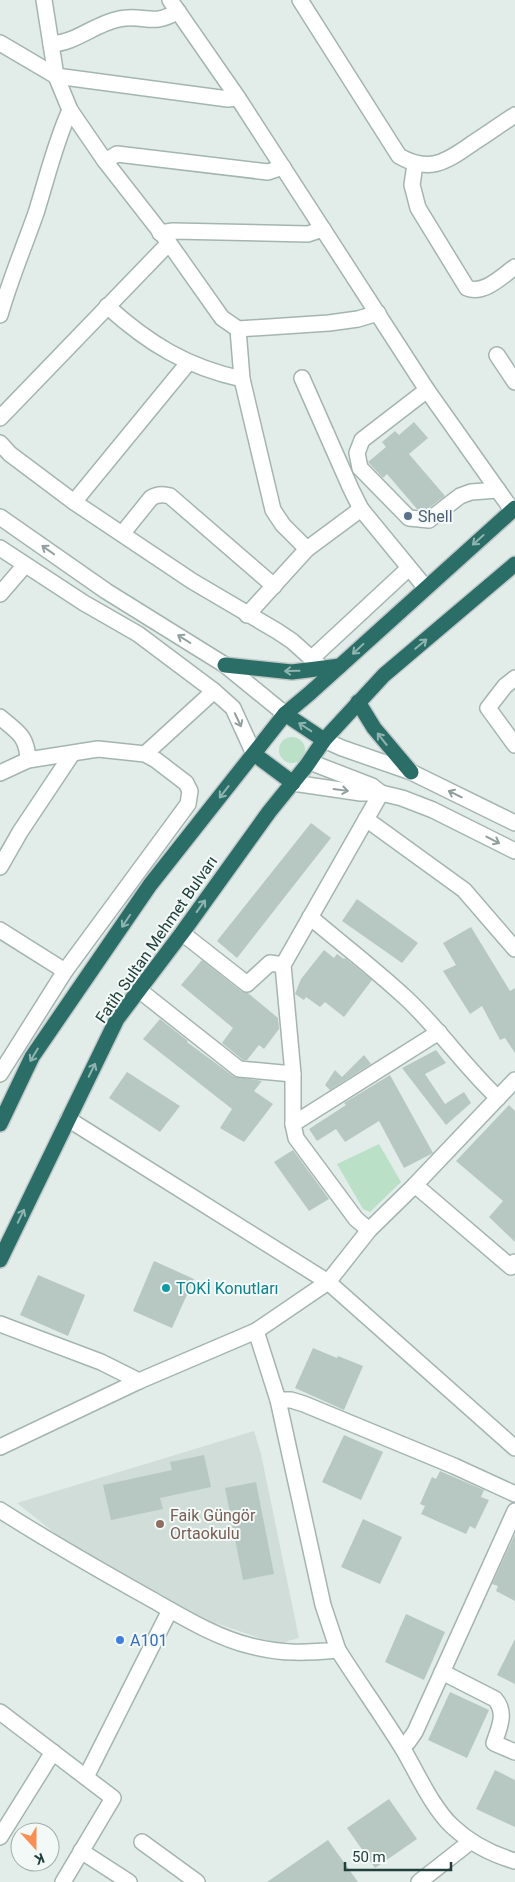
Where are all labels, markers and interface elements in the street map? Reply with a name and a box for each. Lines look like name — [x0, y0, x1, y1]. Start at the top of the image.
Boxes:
place label: Shell — [418, 507, 453, 526]
marker: Shell — [402, 510, 414, 522]
one-way arrow — [472, 534, 485, 546]
one-way arrow — [41, 545, 55, 555]
one-way arrow — [177, 634, 191, 644]
one-way arrow — [414, 638, 427, 649]
one-way arrow — [352, 643, 365, 655]
one-way arrow — [284, 666, 300, 676]
one-way arrow — [234, 712, 244, 727]
one-way arrow — [298, 722, 312, 732]
one-way arrow — [377, 732, 388, 745]
one-way arrow — [219, 785, 229, 799]
one-way arrow — [333, 786, 349, 796]
one-way arrow — [448, 789, 463, 799]
one-way arrow — [485, 836, 500, 845]
street label: Fatih Sultan Mehmet Bulvarı — [91, 852, 221, 1026]
one-way arrow — [196, 899, 206, 913]
one-way arrow — [120, 914, 131, 928]
one-way arrow — [29, 1048, 39, 1062]
one-way arrow — [88, 1063, 97, 1078]
one-way arrow — [17, 1209, 26, 1224]
place label: TOKİ Konutları — [176, 1279, 279, 1298]
marker: TOKİ Konutları — [160, 1282, 172, 1294]
place label: Faik Güngör Ortaokulu — [170, 1506, 256, 1543]
marker: Faik Güngör Ortaokulu — [154, 1518, 166, 1530]
place label: A101 — [130, 1631, 167, 1650]
marker: A101 — [114, 1634, 126, 1646]
north arrow — [10, 1822, 60, 1872]
scale bar — [345, 1840, 451, 1872]
text: 50 m — [352, 1848, 386, 1866]
text: K — [33, 1850, 47, 1868]

